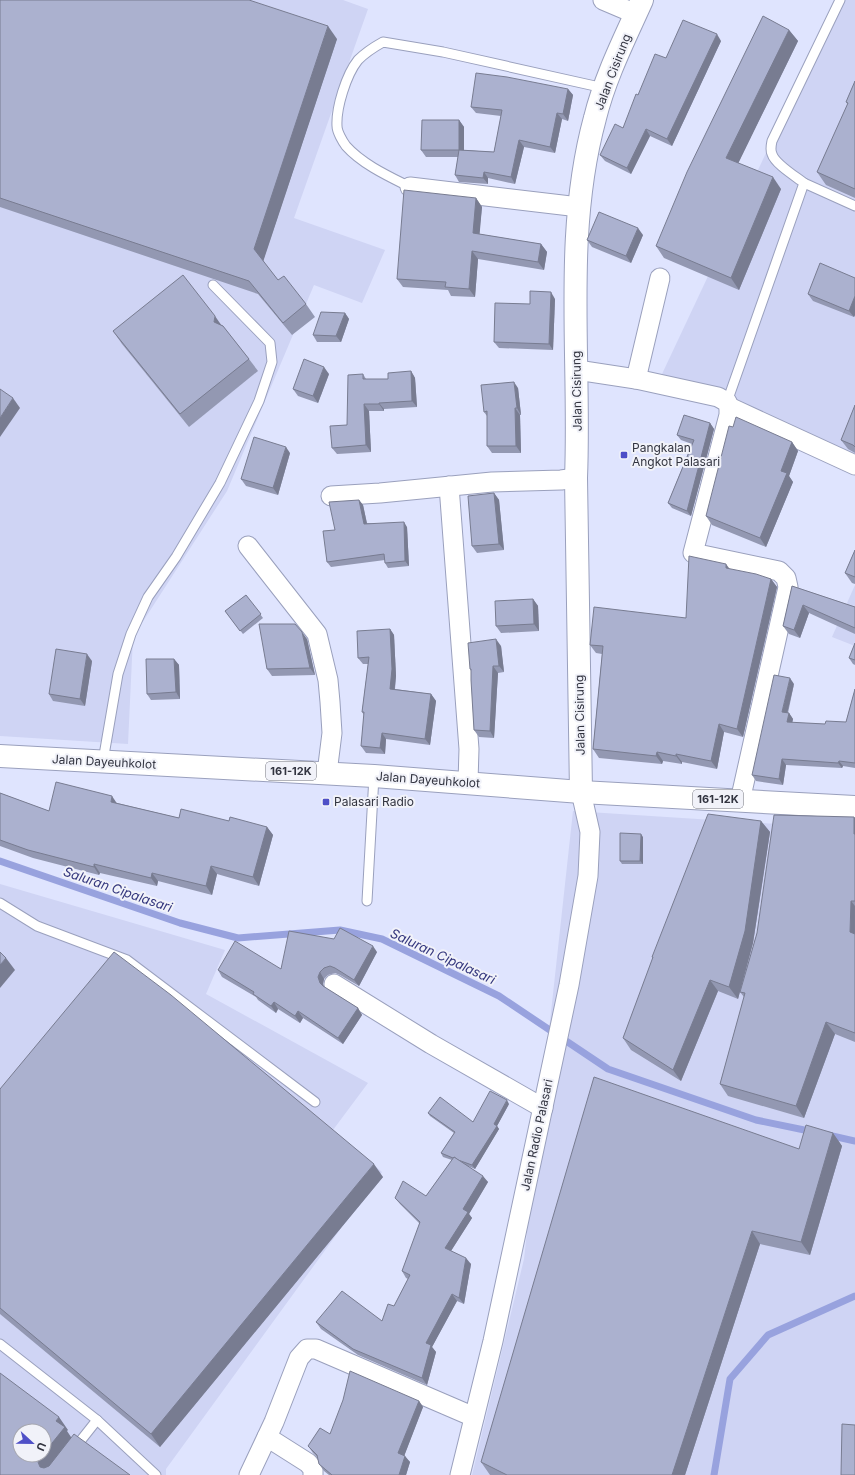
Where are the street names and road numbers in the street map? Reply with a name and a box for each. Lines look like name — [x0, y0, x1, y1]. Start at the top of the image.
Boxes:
street label: Jalan Cisirung — [591, 31, 634, 112]
street label: Jalan Cisirung — [568, 351, 585, 431]
street label: Jalan Cisirung — [571, 675, 588, 755]
street label: Jalan Dayeuhkolot — [52, 751, 156, 772]
road number: 161-12K — [266, 762, 316, 780]
street label: Jalan Dayeuhkolot — [376, 768, 481, 791]
road number: 161-12K — [693, 790, 743, 808]
street label: Jalan Radio Palasari — [517, 1078, 556, 1192]

